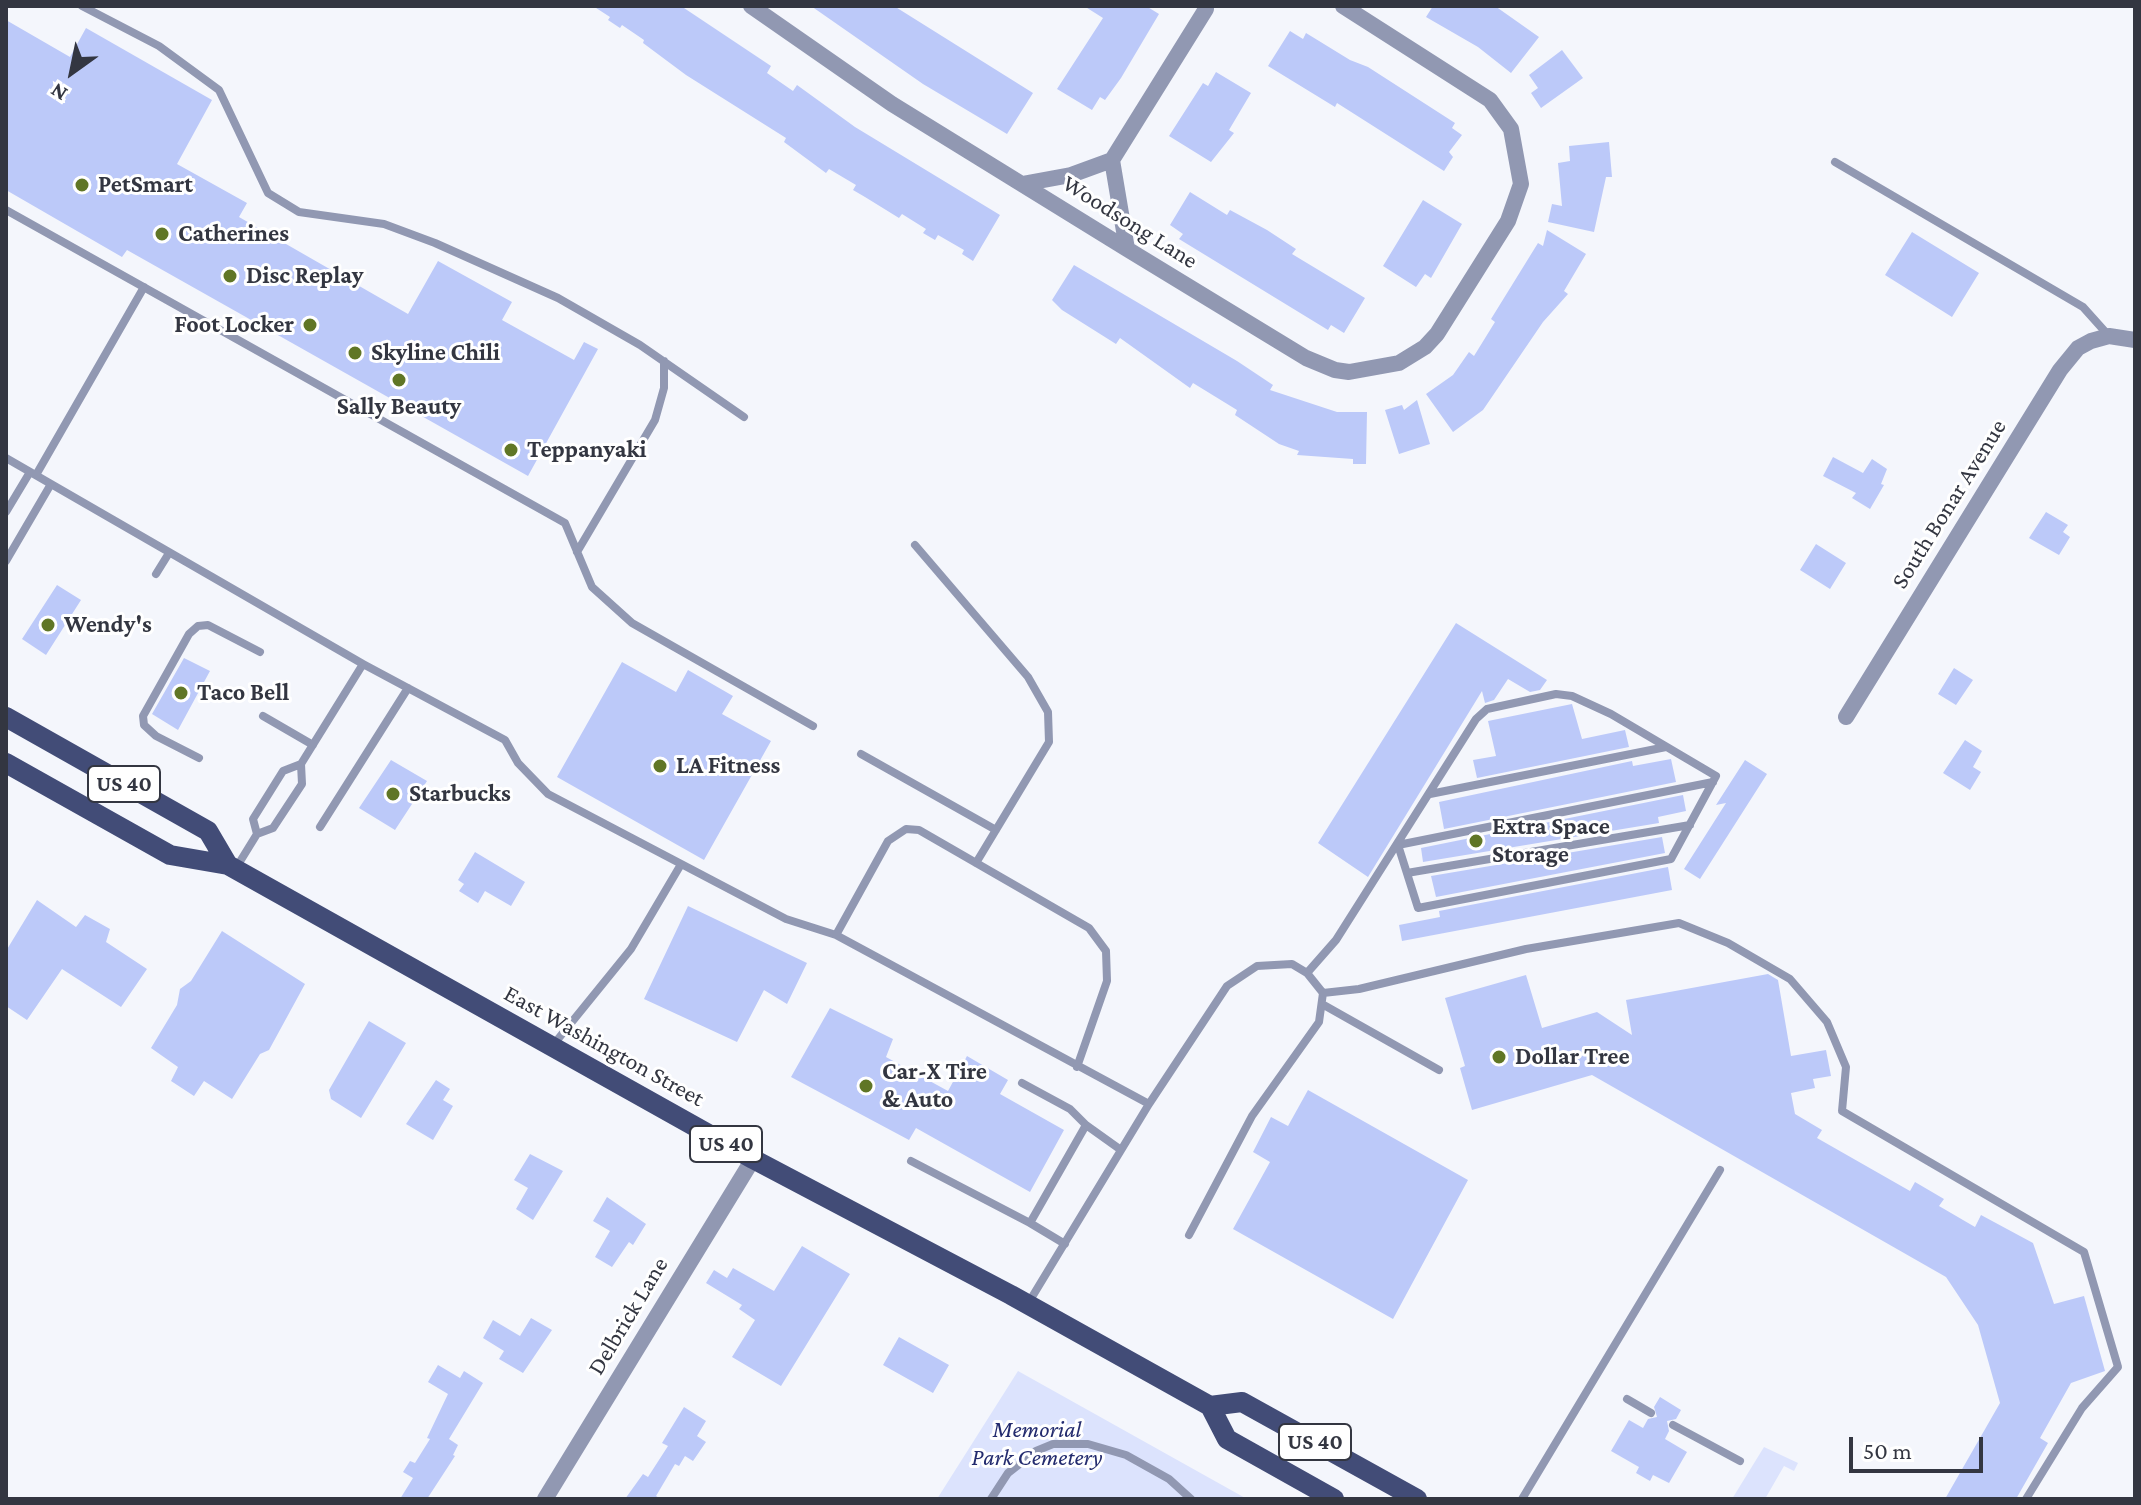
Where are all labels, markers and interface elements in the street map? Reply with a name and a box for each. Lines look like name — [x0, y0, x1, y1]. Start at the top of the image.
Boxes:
north arrow — [32, 32, 112, 112]
text: N — [46, 78, 72, 107]
street label: Woodsong Lane — [1057, 169, 1203, 275]
place label: PetSmart — [98, 171, 193, 199]
marker: PetSmart — [73, 176, 91, 194]
place label: Catherines — [178, 220, 289, 248]
marker: Catherines — [153, 225, 171, 243]
place label: Disc Replay — [246, 262, 364, 290]
marker: Disc Replay — [221, 267, 239, 285]
place label: Foot Locker — [174, 311, 294, 339]
marker: Foot Locker — [301, 316, 319, 334]
place label: Skyline Chili — [371, 339, 500, 367]
marker: Skyline Chili — [346, 344, 364, 362]
marker: Sally Beauty — [390, 371, 408, 389]
place label: Sally Beauty — [337, 393, 461, 421]
street label: South Bonar Avenue — [1885, 414, 2013, 594]
place label: Teppanyaki — [527, 436, 646, 464]
marker: Teppanyaki — [502, 441, 520, 459]
place label: Wendy's — [64, 611, 152, 639]
marker: Wendy's — [39, 616, 57, 634]
place label: Taco Bell — [197, 679, 289, 707]
marker: Taco Bell — [172, 684, 190, 702]
place label: LA Fitness — [676, 752, 780, 780]
marker: LA Fitness — [651, 757, 669, 775]
road number: US 40 — [88, 766, 160, 802]
place label: Starbucks — [409, 780, 511, 808]
marker: Starbucks — [384, 785, 402, 803]
place label: Extra Space Storage — [1492, 813, 1610, 869]
marker: Extra Space Storage — [1467, 832, 1485, 850]
street label: East Washington Street — [499, 979, 709, 1113]
place label: Dollar Tree — [1515, 1043, 1630, 1071]
marker: Dollar Tree — [1490, 1048, 1508, 1066]
place label: Car-X Tire & Auto — [882, 1058, 987, 1114]
marker: Car-X Tire & Auto — [857, 1077, 875, 1095]
road number: US 40 — [690, 1126, 762, 1162]
street label: Delbrick Lane — [582, 1252, 674, 1380]
park label: Memorial Park Cemetery — [972, 1416, 1102, 1472]
scale bar — [1853, 1421, 1987, 1471]
road number: US 40 — [1279, 1424, 1351, 1460]
text: 50 m — [1863, 1437, 1912, 1464]

